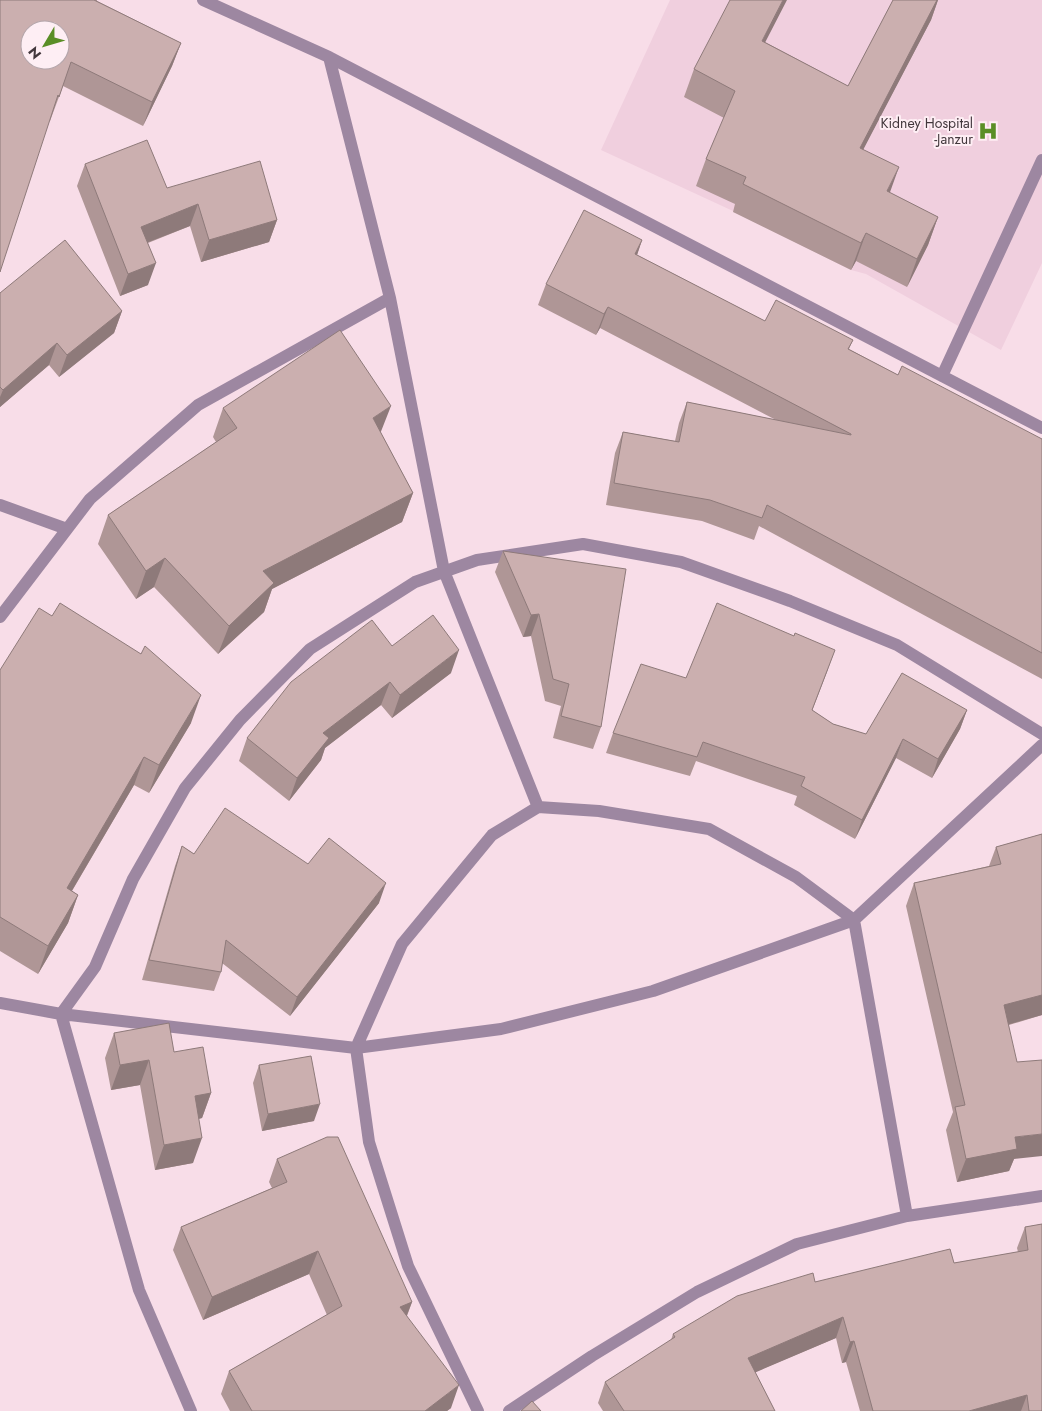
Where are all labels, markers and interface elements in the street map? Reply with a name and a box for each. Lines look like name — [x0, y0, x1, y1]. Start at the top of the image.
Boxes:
north arrow — [20, 20, 70, 70]
text: N — [23, 42, 46, 64]
place label: Kidney Hospital -Janzur — [881, 113, 973, 149]
hospital icon: Kidney Hospital -Janzur — [977, 120, 999, 142]

